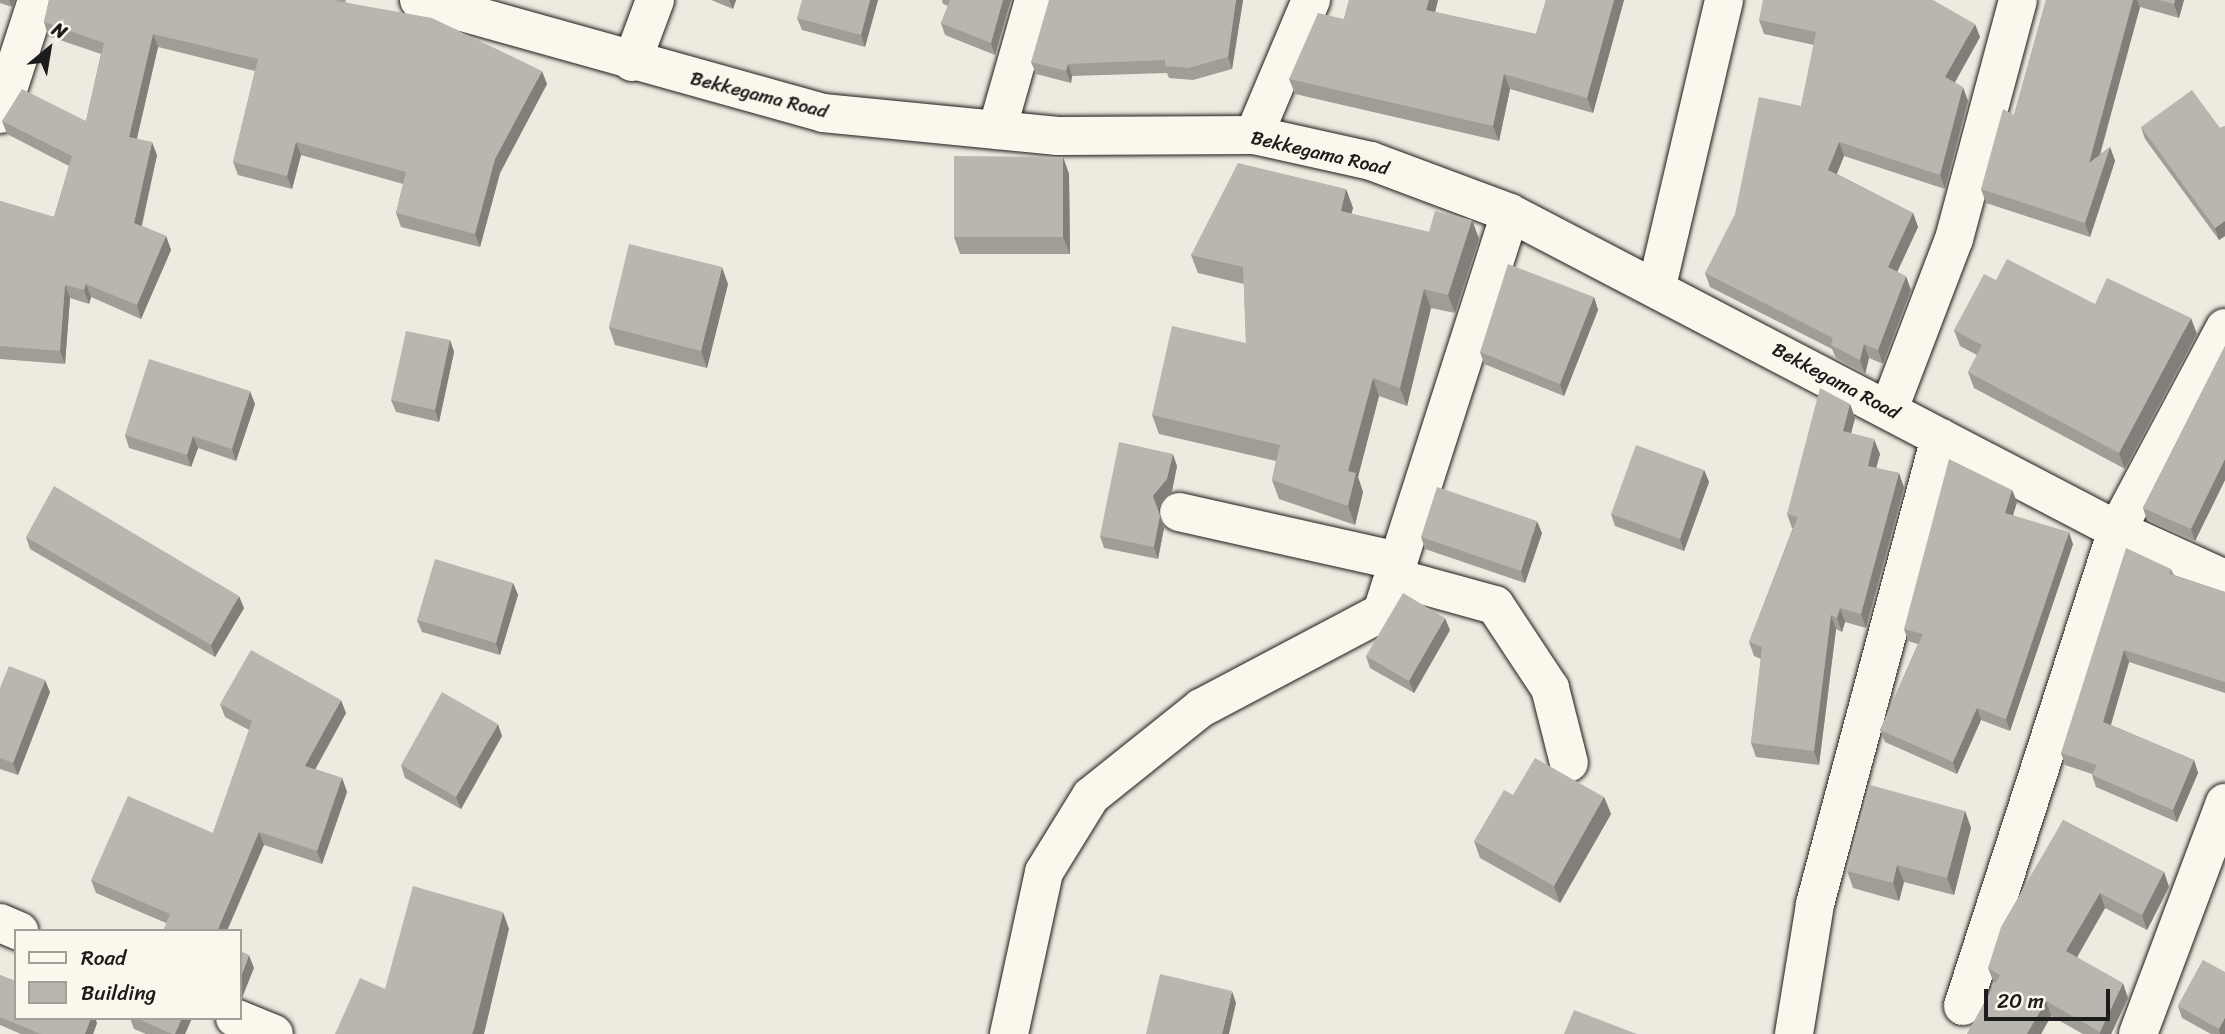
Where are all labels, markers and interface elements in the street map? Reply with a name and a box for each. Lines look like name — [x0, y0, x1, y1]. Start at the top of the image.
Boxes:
text: N — [46, 13, 74, 48]
north arrow — [14, 14, 84, 84]
street label: Bekkegama Road — [688, 67, 830, 123]
street label: Bekkegama Road — [1249, 126, 1391, 180]
street label: Bekkegama Road — [1769, 338, 1903, 424]
legend — [14, 929, 242, 1020]
text: Road — [81, 939, 126, 977]
text: Building — [81, 974, 156, 1012]
scale bar — [1987, 974, 2113, 1018]
text: 20 m — [1997, 982, 2044, 1020]

